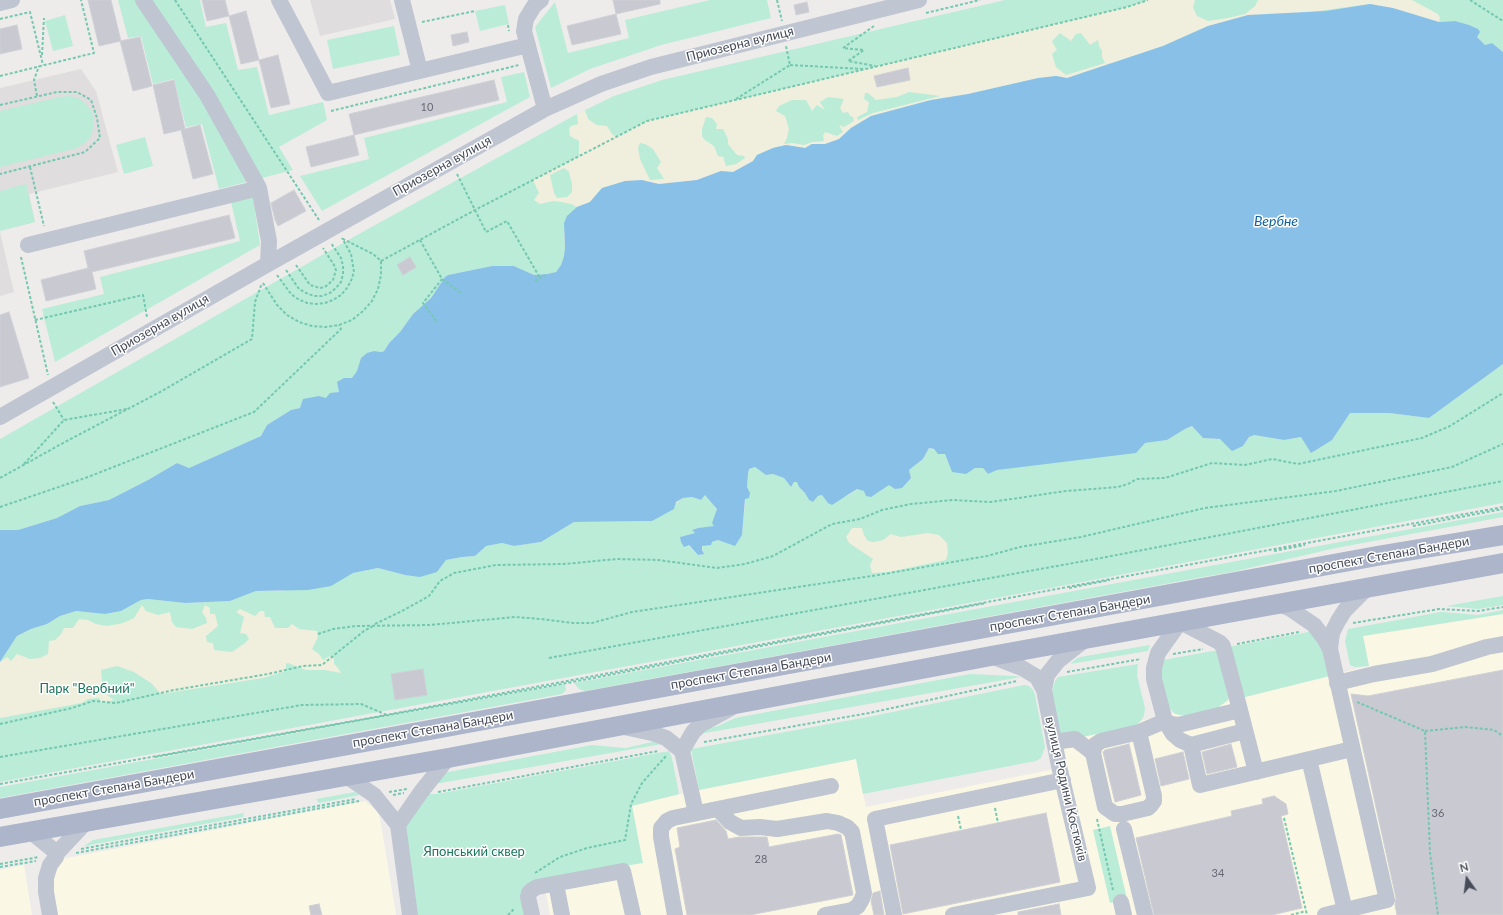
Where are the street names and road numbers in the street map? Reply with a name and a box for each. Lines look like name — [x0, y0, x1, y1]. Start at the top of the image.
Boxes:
street label: Приозерна вулиця — [685, 23, 795, 65]
street label: Приозерна вулиця — [390, 132, 494, 200]
street label: Приозерна вулиця — [108, 291, 212, 359]
street label: проспект Степана Бандери — [1307, 533, 1471, 577]
street label: проспект Степана Бандери — [988, 591, 1152, 635]
street label: проспект Степана Бандери — [669, 649, 833, 693]
street label: проспект Степана Бандери — [351, 707, 515, 751]
street label: вулиця Родини Костюків — [1042, 715, 1090, 863]
street label: проспект Степана Бандери — [32, 766, 196, 810]

